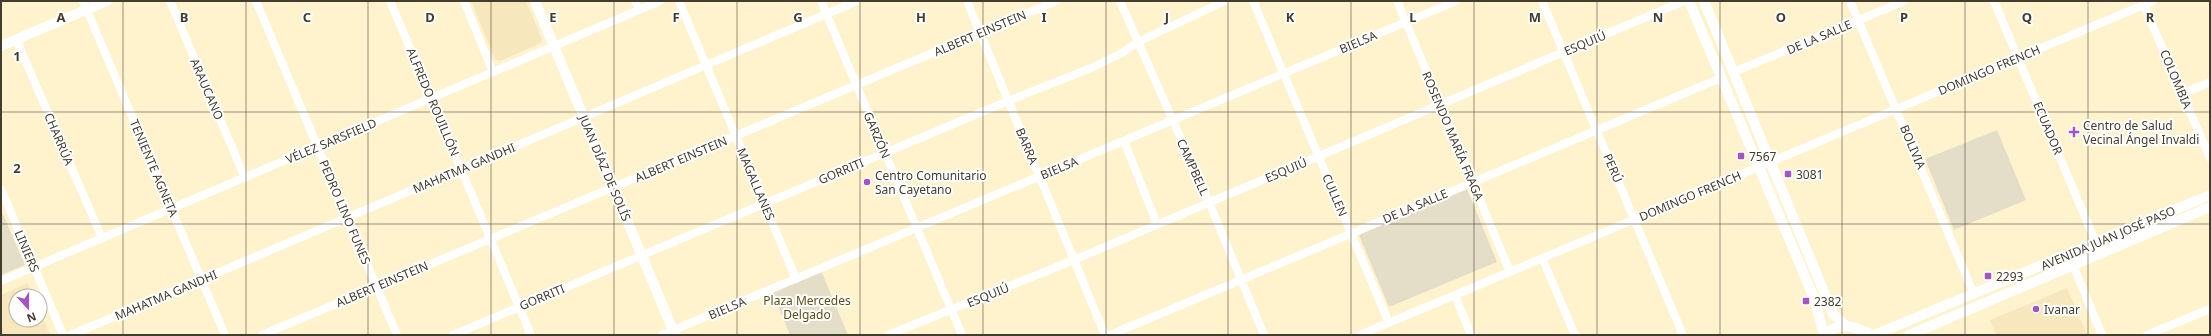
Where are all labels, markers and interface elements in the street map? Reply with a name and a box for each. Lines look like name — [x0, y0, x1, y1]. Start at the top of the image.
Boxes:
street label: ALBERT EINSTEIN — [931, 6, 1029, 60]
text: A — [57, 8, 66, 26]
text: B — [180, 8, 188, 26]
text: C — [303, 8, 311, 26]
text: D — [425, 8, 435, 26]
text: E — [549, 8, 557, 26]
text: F — [672, 8, 680, 26]
text: G — [793, 8, 803, 26]
text: H — [916, 8, 926, 26]
text: I — [1041, 8, 1047, 26]
text: J — [1164, 8, 1169, 26]
text: K — [1286, 8, 1295, 26]
text: L — [1409, 8, 1417, 26]
text: M — [1529, 8, 1541, 26]
text: N — [1653, 8, 1663, 26]
text: O — [1776, 8, 1786, 26]
text: P — [1900, 8, 1908, 26]
text: Q — [2022, 8, 2032, 26]
text: R — [2146, 8, 2155, 26]
street label: DE LA SALLE — [1784, 16, 1854, 58]
street label: BIELSA — [1337, 26, 1380, 57]
street label: ESQUIÚ — [1561, 27, 1609, 59]
street label: DOMINGO FRENCH — [1935, 41, 2043, 99]
street label: ALFREDO ROUILLÓN — [402, 45, 464, 159]
text: 1 — [13, 47, 21, 65]
street label: COLOMBIA — [2156, 47, 2196, 111]
street label: ARAUCANO — [186, 56, 228, 122]
street label: ROSENDO MARÍA FRAGA — [1418, 69, 1488, 204]
street label: ECUADOR — [2029, 99, 2067, 158]
street label: GARZÓN — [860, 109, 894, 161]
street label: CHARRÚA — [40, 110, 78, 168]
street label: JUAN DÍAZ DE SOLÍS — [575, 111, 635, 224]
street label: VÉLEZ SARSFIELD — [283, 114, 379, 168]
street label: TENIENTE AGNETA — [126, 117, 182, 220]
place label: Centro de Salud Vecinal Ángel Invaldi — [2083, 117, 2199, 148]
street label: BOLIVIA — [1896, 122, 1930, 172]
street label: BARRA — [1012, 125, 1042, 167]
marker: Centro de Salud Vecinal Ángel Invaldi — [2068, 126, 2080, 138]
street label: ALBERT EINSTEIN — [632, 132, 730, 186]
street label: CAMPBELL — [1173, 136, 1213, 198]
street label: MAHATMA GANDHI — [410, 139, 518, 197]
street label: MAGALLANES — [733, 145, 779, 223]
place label: 7567 — [1749, 148, 1777, 165]
street label: PERÚ — [1599, 151, 1627, 185]
marker: 7567 — [1736, 151, 1746, 161]
street label: BIELSA — [1038, 152, 1081, 183]
street label: GORRITI — [816, 154, 866, 188]
street label: ESQUIÚ — [1262, 154, 1310, 186]
street label: PEDRO LINO FUNES — [315, 157, 375, 267]
text: 2 — [13, 159, 21, 177]
place label: 3081 — [1796, 166, 1823, 183]
place label: Centro Comunitario San Cayetano — [875, 167, 987, 198]
street label: DOMINGO FRENCH — [1636, 167, 1744, 225]
marker: 3081 — [1783, 169, 1793, 179]
street label: CULLEN — [1318, 171, 1352, 219]
marker: Centro Comunitario San Cayetano — [862, 177, 872, 187]
street label: DE LA SALLE — [1380, 185, 1450, 227]
street label: AVENIDA JUAN JOSÉ PASO — [2038, 202, 2178, 274]
street label: LINIERS — [11, 227, 44, 275]
street label: ALBERT EINSTEIN — [333, 257, 431, 311]
street label: MAHATMA GANDHI — [112, 266, 220, 324]
place label: 2293 — [1996, 268, 2024, 285]
marker: 2293 — [1983, 271, 1993, 281]
street label: ESQUIÚ — [964, 279, 1012, 311]
street label: GORRITI — [517, 280, 567, 314]
north arrow — [8, 288, 48, 328]
street label: BIELSA — [706, 292, 749, 323]
park label: Plaza Mercedes Delgado — [763, 292, 851, 323]
place label: 2382 — [1814, 293, 1842, 310]
marker: 2382 — [1801, 296, 1811, 306]
place label: Ivanar — [2044, 301, 2080, 318]
marker: Ivanar — [2031, 304, 2041, 314]
text: N — [25, 309, 39, 326]

